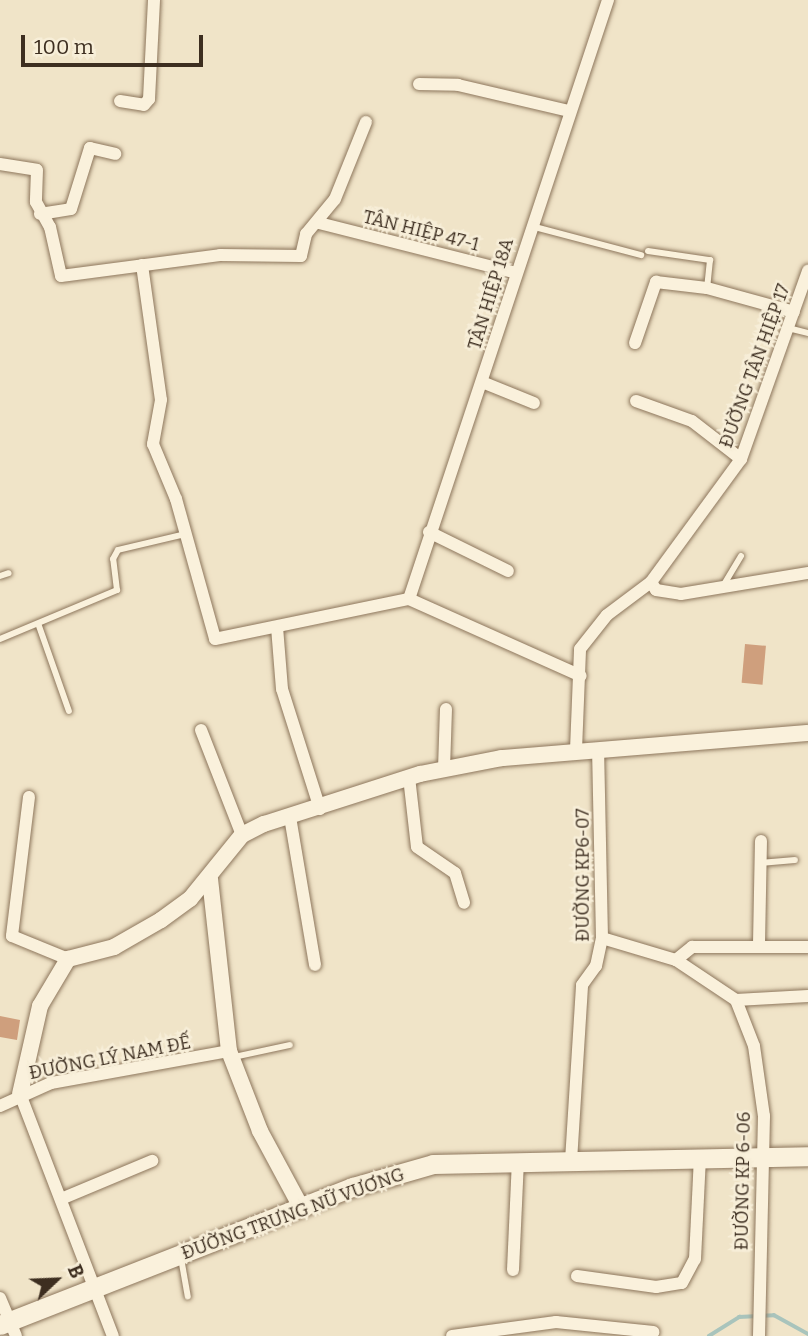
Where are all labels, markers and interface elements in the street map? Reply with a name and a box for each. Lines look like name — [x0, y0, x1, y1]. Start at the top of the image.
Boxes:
scale bar — [24, 21, 206, 65]
text: 100 m — [34, 34, 94, 60]
street label: TÂN HIỆP 47-1 — [361, 206, 481, 256]
street label: TÂN HIỆP 18A — [464, 236, 518, 352]
street label: ĐƯỜNG TÂN HIỆP 17 — [715, 281, 795, 451]
street label: ĐƯỜNG KP6-07 — [572, 808, 594, 942]
street label: ĐƯỜNG LÝ NAM ĐẾ — [27, 1032, 193, 1084]
street label: ĐƯỜNG KP 6-06 — [731, 1112, 755, 1250]
street label: ĐƯỜNG TRƯNG NỮ VƯƠNG — [179, 1164, 407, 1264]
north arrow — [21, 1245, 91, 1315]
text: B — [63, 1261, 89, 1282]

